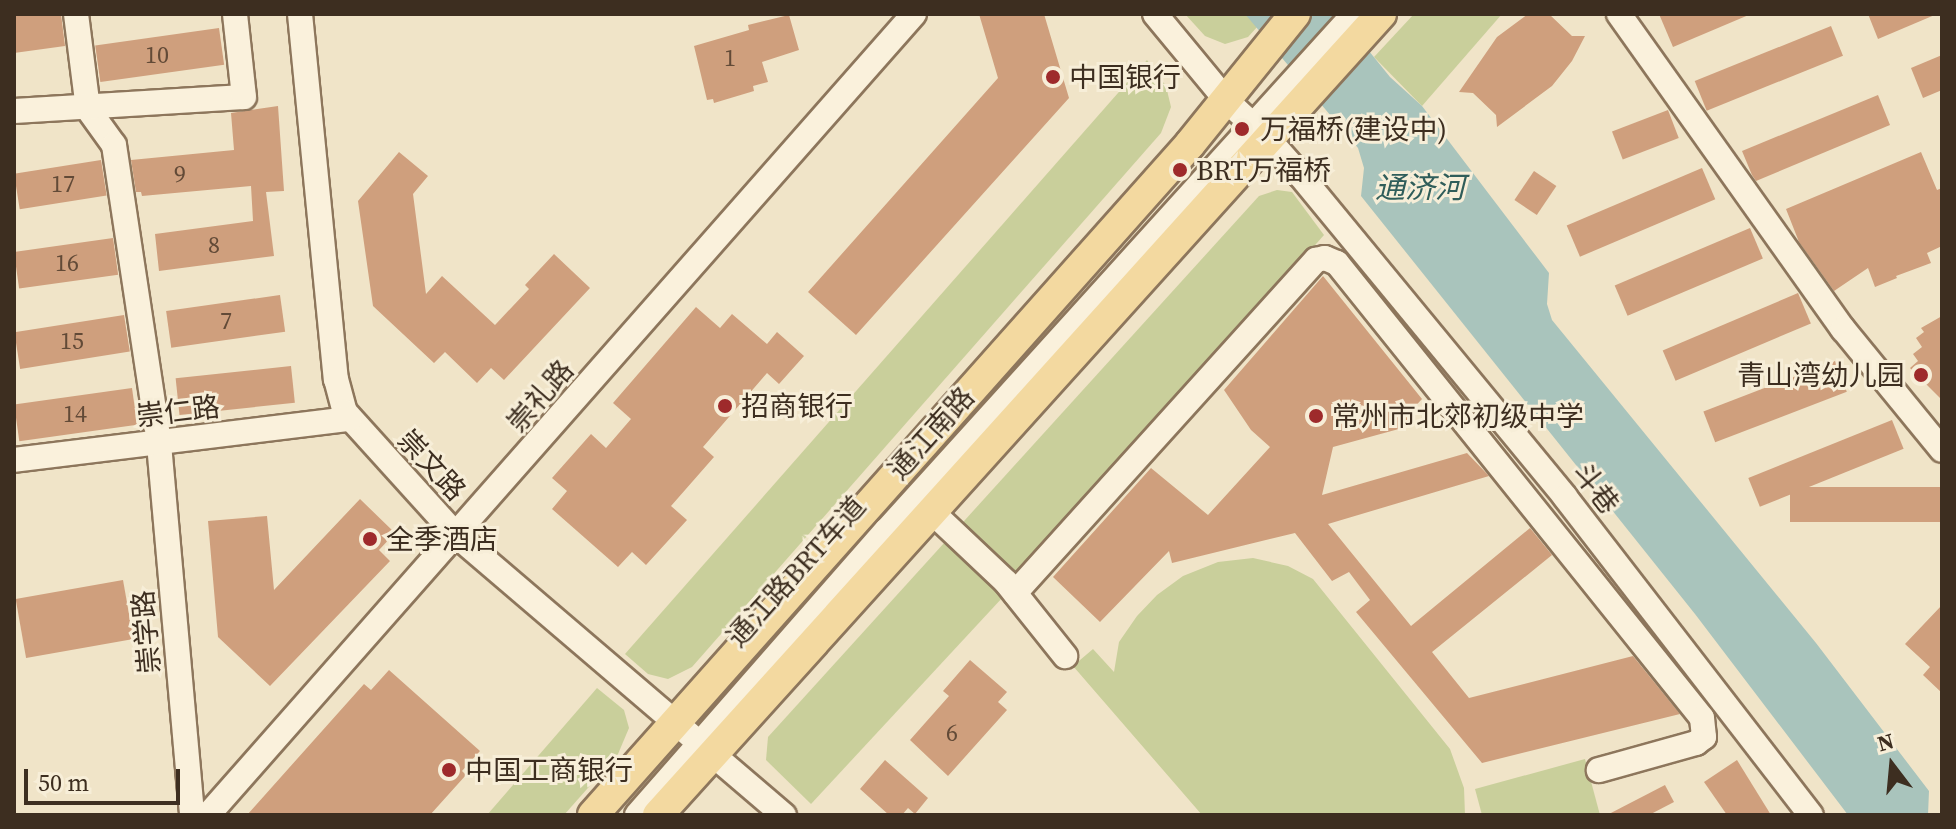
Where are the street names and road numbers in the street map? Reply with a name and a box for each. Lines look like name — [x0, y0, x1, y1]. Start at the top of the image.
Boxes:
street label: 崇礼路 — [500, 353, 580, 439]
street label: 通江南路 — [881, 380, 981, 486]
street label: 崇仁路 — [134, 389, 222, 433]
street label: 崇文路 — [391, 423, 473, 507]
street label: 斗巷 — [1566, 456, 1626, 520]
street label: 通江路BRT车道 — [720, 489, 872, 653]
street label: 崇学路 — [126, 589, 166, 675]

